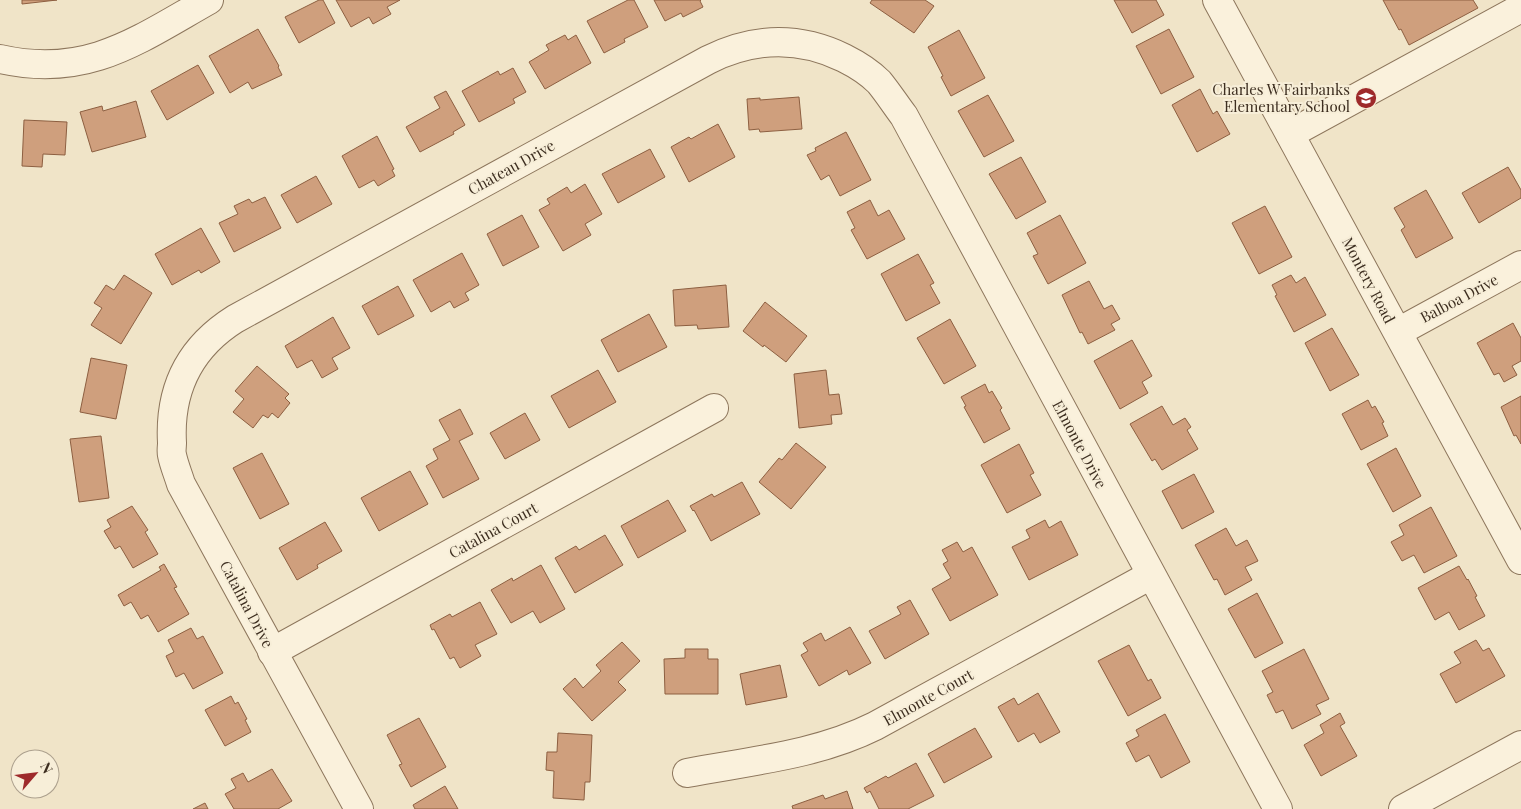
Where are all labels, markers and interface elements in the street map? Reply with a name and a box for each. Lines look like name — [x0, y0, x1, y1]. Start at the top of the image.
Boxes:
place label: Charles W Fairbanks Elementary School — [1212, 79, 1350, 116]
school or university icon: Charles W Fairbanks Elementary School — [1354, 86, 1378, 110]
street label: Chateau Drive — [464, 135, 558, 199]
street label: Montery Road — [1338, 234, 1400, 327]
street label: Balboa Drive — [1417, 269, 1501, 327]
street label: Elmonte Drive — [1048, 396, 1112, 492]
street label: Catalina Court — [445, 497, 542, 563]
street label: Catalina Drive — [216, 557, 278, 651]
street label: Elmonte Court — [880, 664, 977, 730]
north arrow — [10, 749, 60, 799]
text: N — [36, 759, 58, 777]

